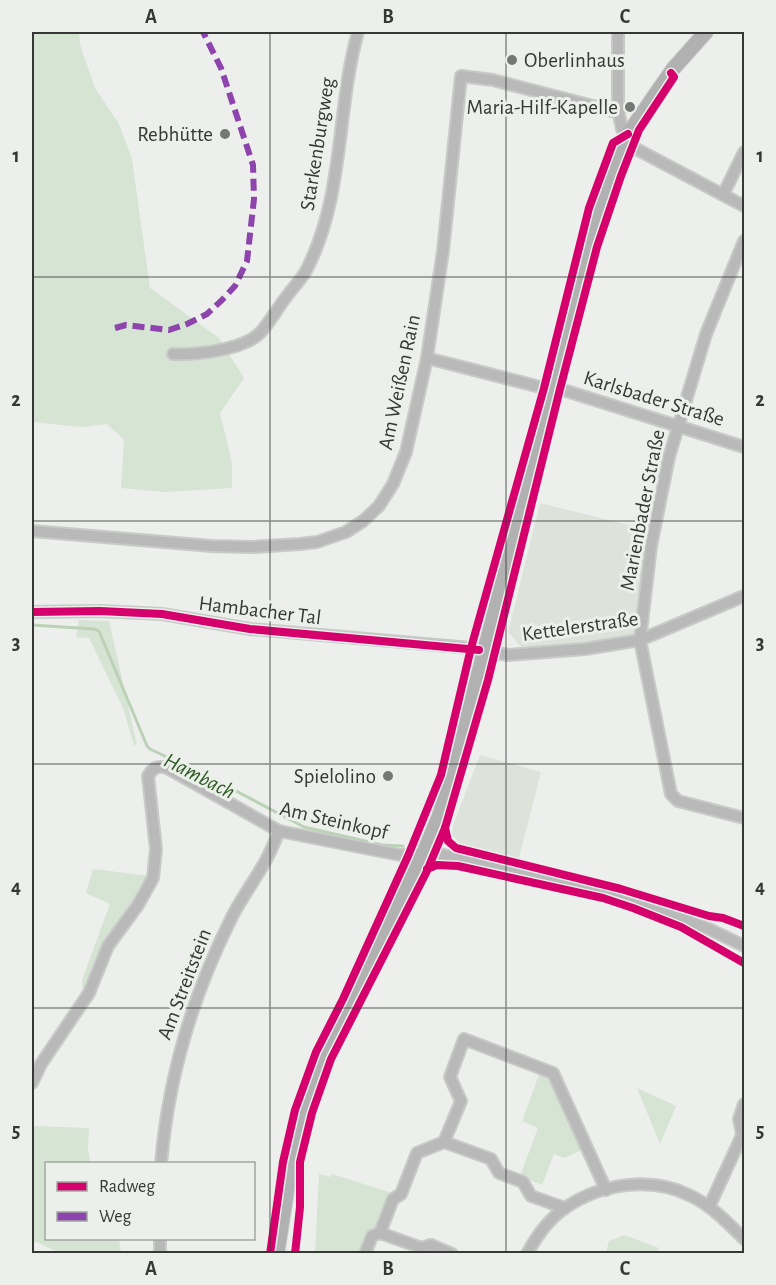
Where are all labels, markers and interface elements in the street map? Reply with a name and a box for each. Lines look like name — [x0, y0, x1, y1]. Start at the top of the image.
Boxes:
text: A — [145, 7, 157, 27]
text: B — [382, 7, 394, 27]
text: C — [620, 7, 631, 27]
place label: Oberlinhaus — [524, 50, 625, 71]
marker: Oberlinhaus — [505, 53, 519, 67]
street label: Starkenburgweg — [297, 75, 339, 212]
place label: Maria-Hilf-Kapelle — [467, 97, 618, 118]
marker: Maria-Hilf-Kapelle — [623, 100, 637, 114]
place label: Rebhütte — [137, 124, 213, 145]
marker: Rebhütte — [218, 127, 232, 141]
text: 1 — [12, 146, 20, 166]
text: 1 — [756, 146, 764, 166]
street label: Am Weißen Rain — [375, 313, 424, 452]
street label: Karlsbader Straße — [581, 367, 727, 430]
text: 2 — [11, 390, 21, 410]
text: 2 — [755, 390, 765, 410]
street label: Marienbader Straße — [617, 428, 668, 592]
street label: Hambacher Tal — [197, 593, 322, 628]
street label: Kettelerstraße — [521, 608, 640, 645]
text: 3 — [12, 633, 20, 653]
text: 3 — [756, 633, 764, 653]
water label: Hambach — [160, 749, 239, 803]
place label: Spielolino — [294, 766, 376, 787]
marker: Spielolino — [381, 769, 395, 783]
street label: Am Steinkopf — [278, 798, 392, 843]
text: 4 — [11, 877, 21, 897]
text: 4 — [755, 877, 765, 897]
street label: Am Streitstein — [154, 926, 215, 1042]
text: 5 — [12, 1121, 20, 1141]
text: 5 — [756, 1121, 764, 1141]
legend — [45, 1162, 255, 1240]
text: Radweg — [99, 1178, 155, 1196]
text: Weg — [99, 1208, 131, 1226]
text: A — [145, 1259, 157, 1279]
text: B — [382, 1259, 394, 1279]
text: C — [620, 1259, 631, 1279]

